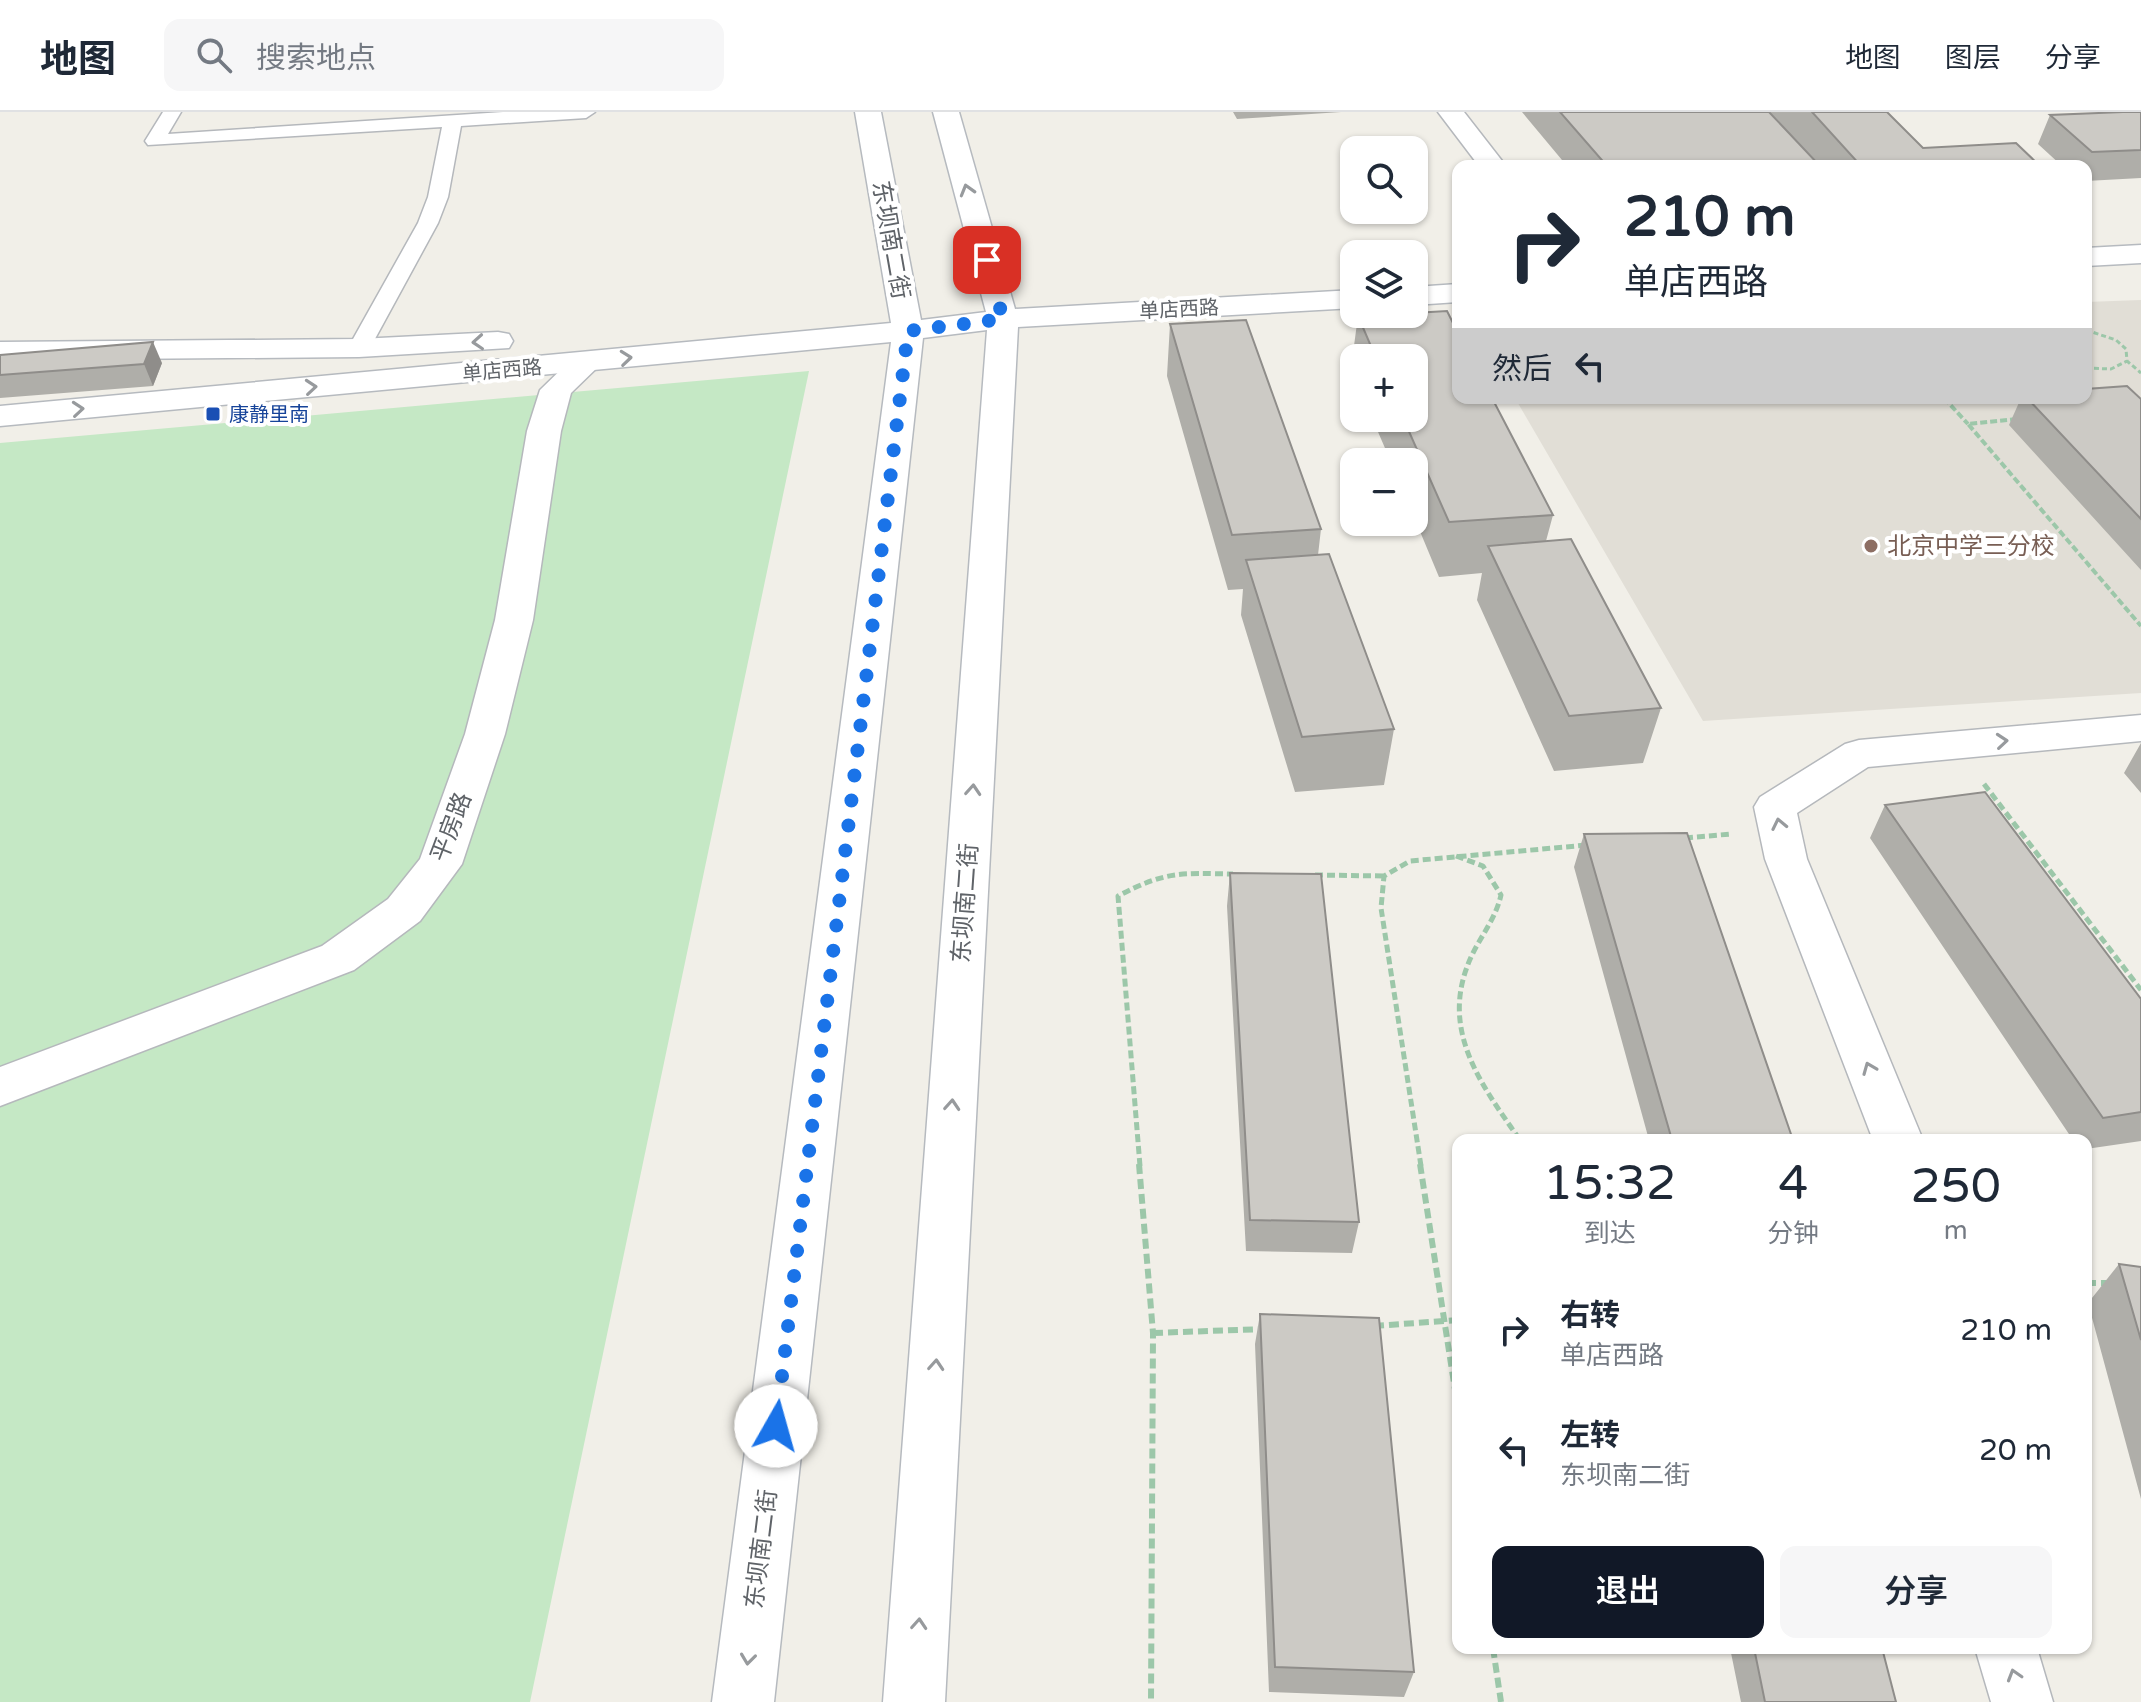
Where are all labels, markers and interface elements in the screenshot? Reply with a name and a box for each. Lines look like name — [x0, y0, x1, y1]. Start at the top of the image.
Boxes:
search box — [164, 19, 724, 91]
icon: search — [192, 33, 236, 77]
text: 地图 — [40, 37, 116, 83]
text: 搜索地点 — [256, 40, 376, 77]
text: 地图 — [1845, 41, 1901, 75]
text: 图层 — [1945, 41, 2001, 75]
text: 分享 — [2045, 41, 2101, 75]
map controls — [1340, 136, 1428, 536]
button: search — [1340, 136, 1428, 224]
street label: 东坝南二街 — [866, 178, 915, 302]
one-way arrow — [960, 183, 977, 197]
text: 210 m — [1624, 184, 1795, 251]
icon: right — [1492, 192, 1596, 296]
pin — [953, 226, 1021, 294]
icon: arrive — [965, 238, 1009, 282]
button: layers — [1340, 240, 1428, 328]
text: 单店西路 — [1624, 261, 1768, 304]
street label: 单店西路 — [1138, 296, 1220, 324]
one-way arrow — [471, 333, 484, 350]
button: + — [1340, 344, 1428, 432]
icon: left — [1568, 344, 1612, 388]
one-way arrow — [620, 350, 633, 367]
text: 然后 — [1492, 351, 1552, 388]
street label: 单店西路 — [461, 356, 543, 386]
one-way arrow — [305, 379, 318, 396]
one-way arrow — [72, 400, 85, 417]
place label: 康静里南 — [229, 403, 309, 427]
marker: 康静里南 — [204, 405, 222, 423]
button: − — [1340, 448, 1428, 536]
place label: 北京中学三分校 — [1887, 532, 2055, 561]
marker: 北京中学三分校 — [1862, 537, 1880, 555]
one-way arrow — [1996, 733, 2009, 750]
one-way arrow — [964, 783, 981, 796]
street label: 平房路 — [425, 788, 478, 866]
one-way arrow — [1771, 818, 1788, 832]
street label: 东坝南二街 — [947, 842, 984, 964]
one-way arrow — [1862, 1062, 1879, 1076]
one-way arrow — [943, 1098, 960, 1111]
text: 15:32 — [1543, 1155, 1676, 1213]
text: 4 — [1778, 1155, 1808, 1213]
text: 250 — [1910, 1158, 2001, 1216]
text: m — [1944, 1215, 1968, 1246]
text: 到达 — [1584, 1218, 1636, 1249]
text: 分钟 — [1767, 1218, 1819, 1249]
text: 右转 — [1560, 1297, 1620, 1334]
icon: right — [1492, 1308, 1536, 1352]
text: 210 m — [1960, 1312, 2052, 1349]
text: 单店西路 — [1560, 1340, 1664, 1371]
one-way arrow — [927, 1358, 944, 1371]
position arrow — [734, 1384, 818, 1468]
text: 左转 — [1560, 1417, 1620, 1454]
icon: left — [1492, 1428, 1536, 1472]
text: 20 m — [1979, 1432, 2052, 1469]
text: 东坝南二街 — [1560, 1460, 1690, 1491]
street label: 东坝南二街 — [740, 1488, 783, 1610]
button: 退出 — [1492, 1546, 1764, 1638]
button: 分享 — [1780, 1546, 2052, 1638]
one-way arrow — [910, 1617, 927, 1630]
one-way arrow — [740, 1652, 757, 1666]
one-way arrow — [2007, 1669, 2023, 1682]

